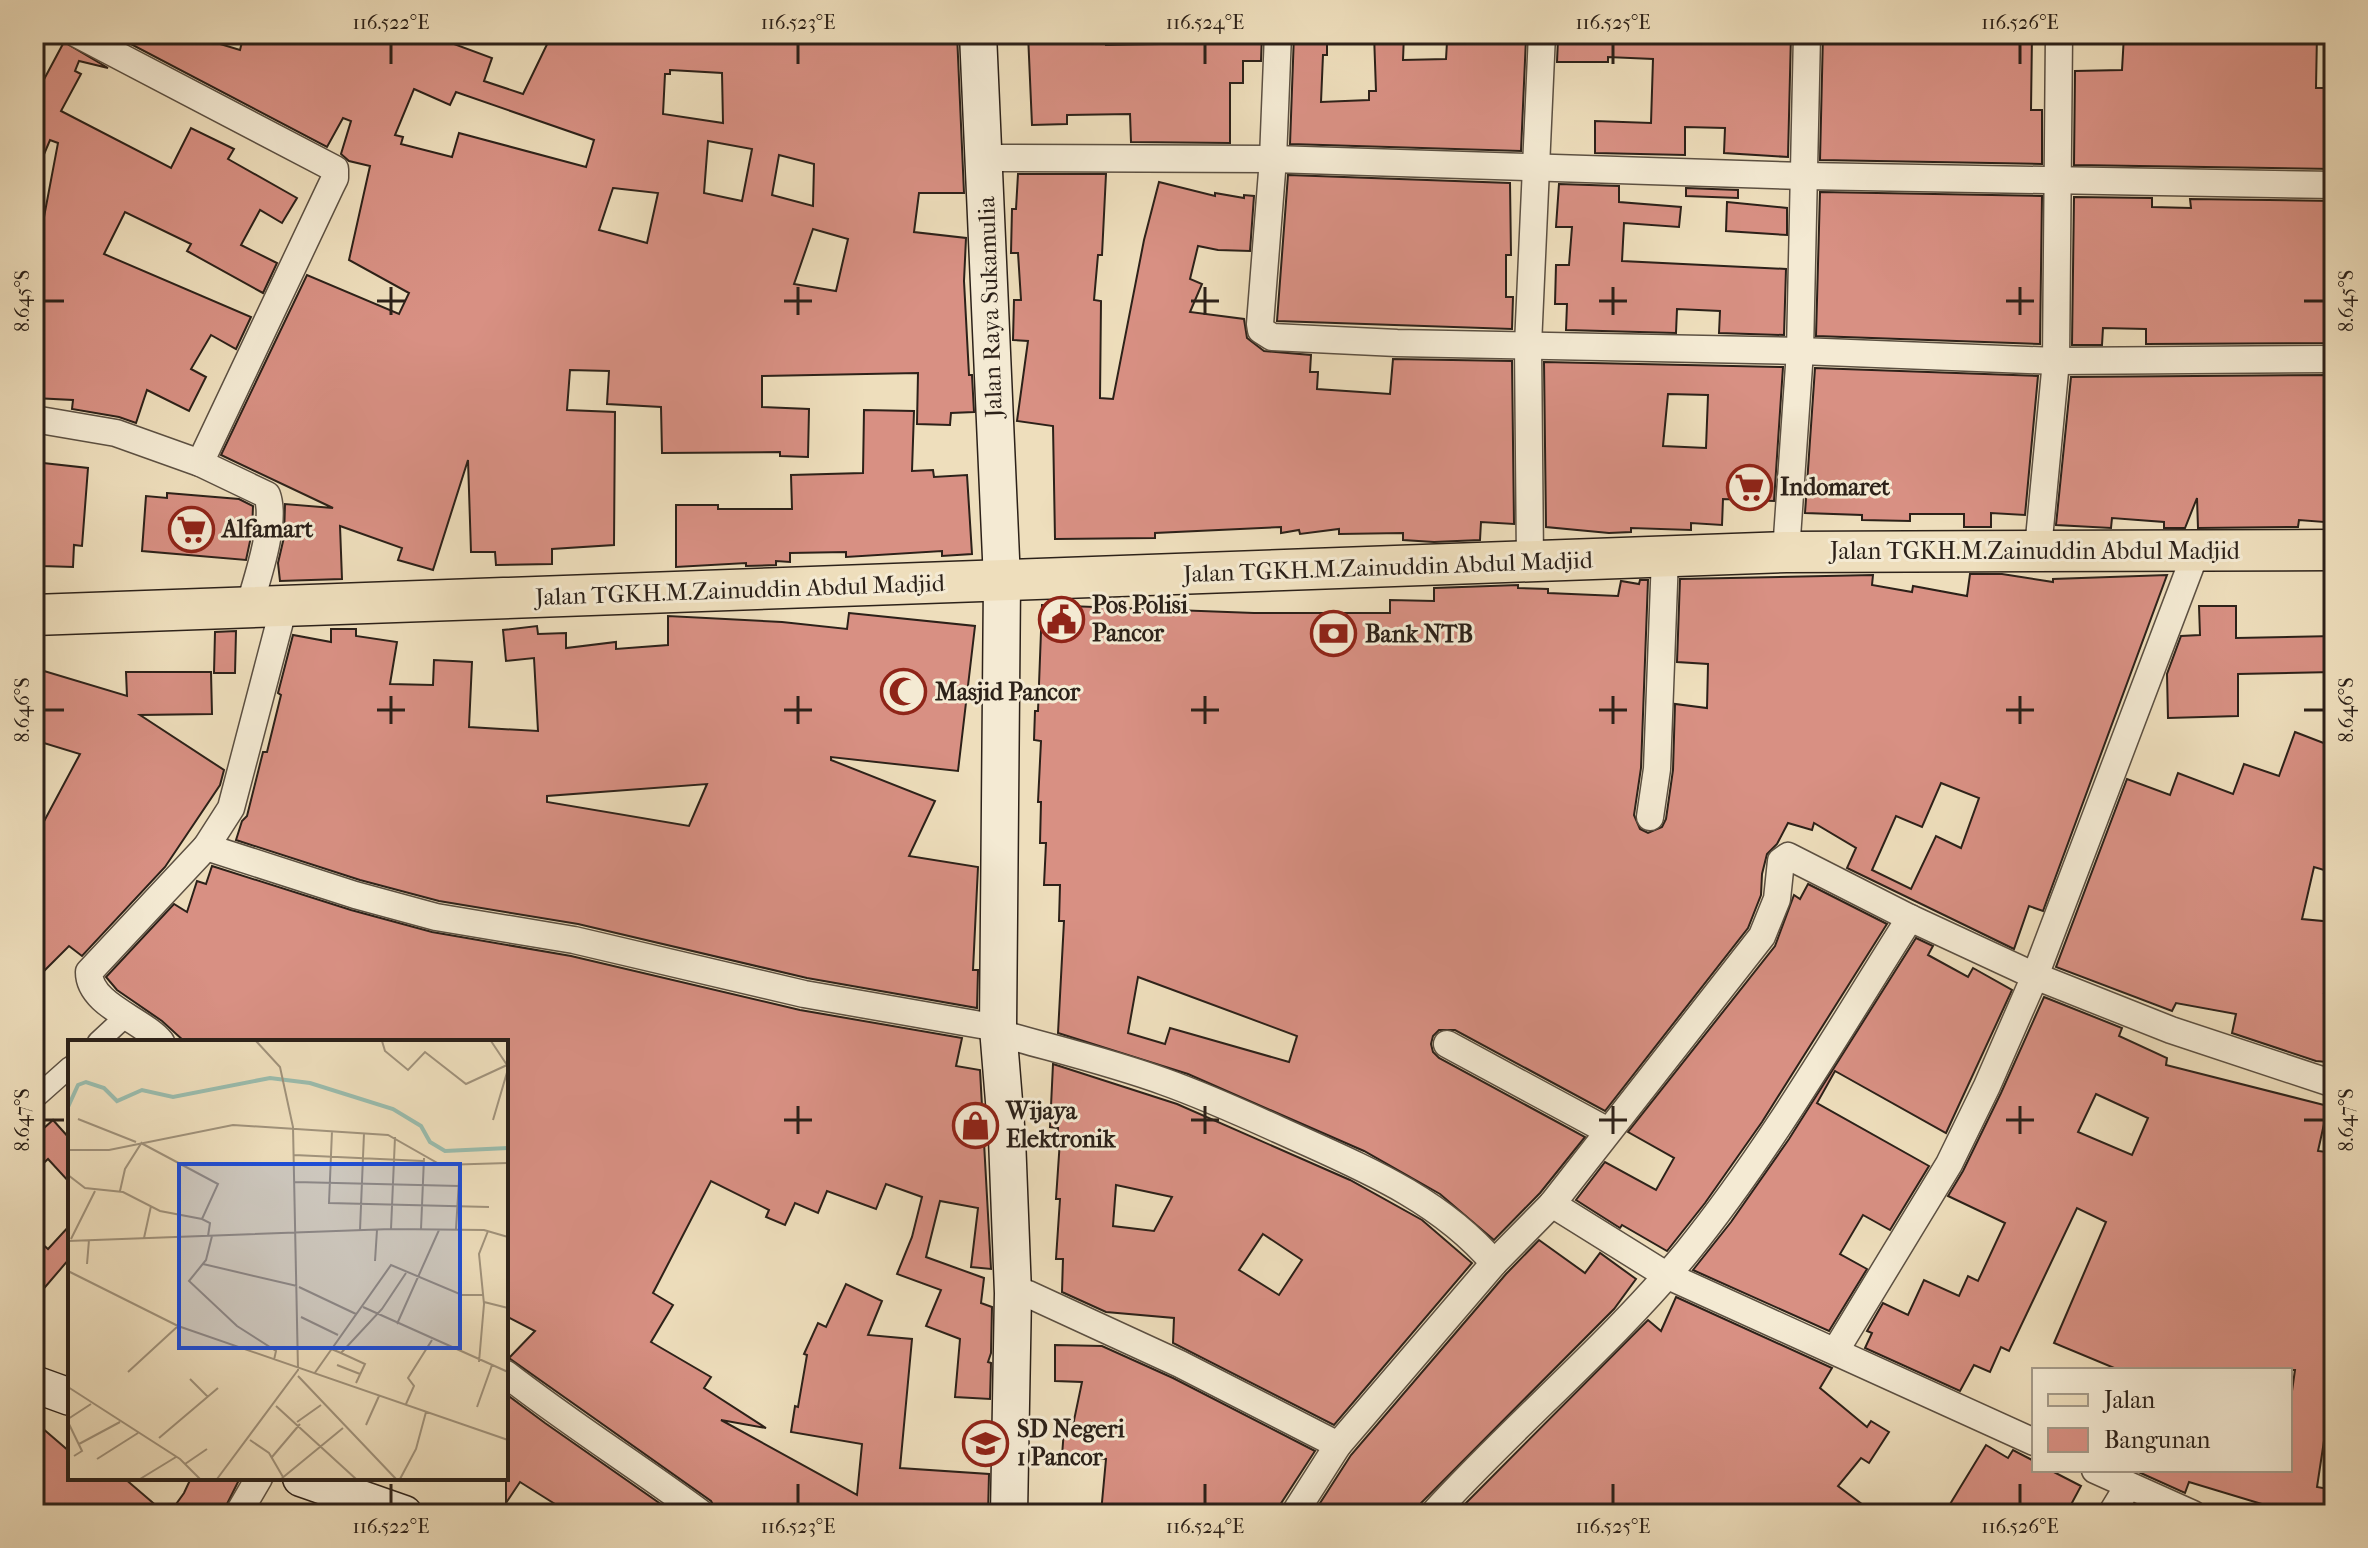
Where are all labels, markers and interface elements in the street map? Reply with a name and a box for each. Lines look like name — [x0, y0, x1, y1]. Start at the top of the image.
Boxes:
text: 116.522°E — [353, 11, 429, 34]
text: 116.523°E — [761, 11, 835, 34]
text: 116.524°E — [1166, 11, 1244, 34]
text: 116.525°E — [1575, 11, 1651, 34]
text: 116.526°E — [1981, 11, 2059, 34]
street label: Jalan Raya Sukamulia — [972, 195, 1008, 420]
text: 8.645°S — [11, 270, 34, 332]
text: 8.645°S — [2335, 270, 2358, 332]
supermarket icon: Indomaret — [1725, 463, 1773, 511]
place label: Indomaret — [1780, 473, 1890, 501]
supermarket icon: Alfamart — [167, 505, 215, 553]
place label: Alfamart — [220, 515, 314, 543]
street label: Jalan TGKH.M.Zainuddin Abdul Madjid — [1828, 537, 2241, 565]
street label: Jalan TGKH.M.Zainuddin Abdul Madjid — [1181, 546, 1594, 588]
street label: Jalan TGKH.M.Zainuddin Abdul Madjid — [533, 569, 946, 611]
place label: Pos Polisi Pancor — [1092, 591, 1189, 647]
public building icon: Pos Polisi Pancor — [1037, 595, 1085, 643]
bank icon: Bank NTB — [1310, 610, 1358, 658]
place label: Bank NTB — [1365, 620, 1473, 648]
mosque icon: Masjid Pancor — [880, 668, 928, 716]
text: 8.646°S — [11, 678, 34, 742]
place label: Masjid Pancor — [935, 678, 1081, 706]
text: 8.646°S — [2335, 678, 2358, 742]
inset map — [68, 1040, 508, 1480]
text: 8.647°S — [11, 1088, 34, 1152]
text: 8.647°S — [2335, 1088, 2358, 1152]
place label: Wijaya Elektronik — [1005, 1097, 1116, 1153]
shop icon: Wijaya Elektronik — [951, 1101, 999, 1149]
legend — [2032, 1368, 2292, 1472]
text: Jalan — [2102, 1386, 2155, 1414]
place label: SD Negeri 1 Pancor — [1017, 1415, 1125, 1471]
school or university icon: SD Negeri 1 Pancor — [962, 1419, 1010, 1467]
text: Bangunan — [2104, 1426, 2210, 1454]
text: 116.522°E — [353, 1515, 429, 1538]
text: 116.523°E — [761, 1515, 835, 1538]
text: 116.524°E — [1166, 1515, 1244, 1538]
text: 116.525°E — [1575, 1515, 1651, 1538]
text: 116.526°E — [1981, 1515, 2059, 1538]

